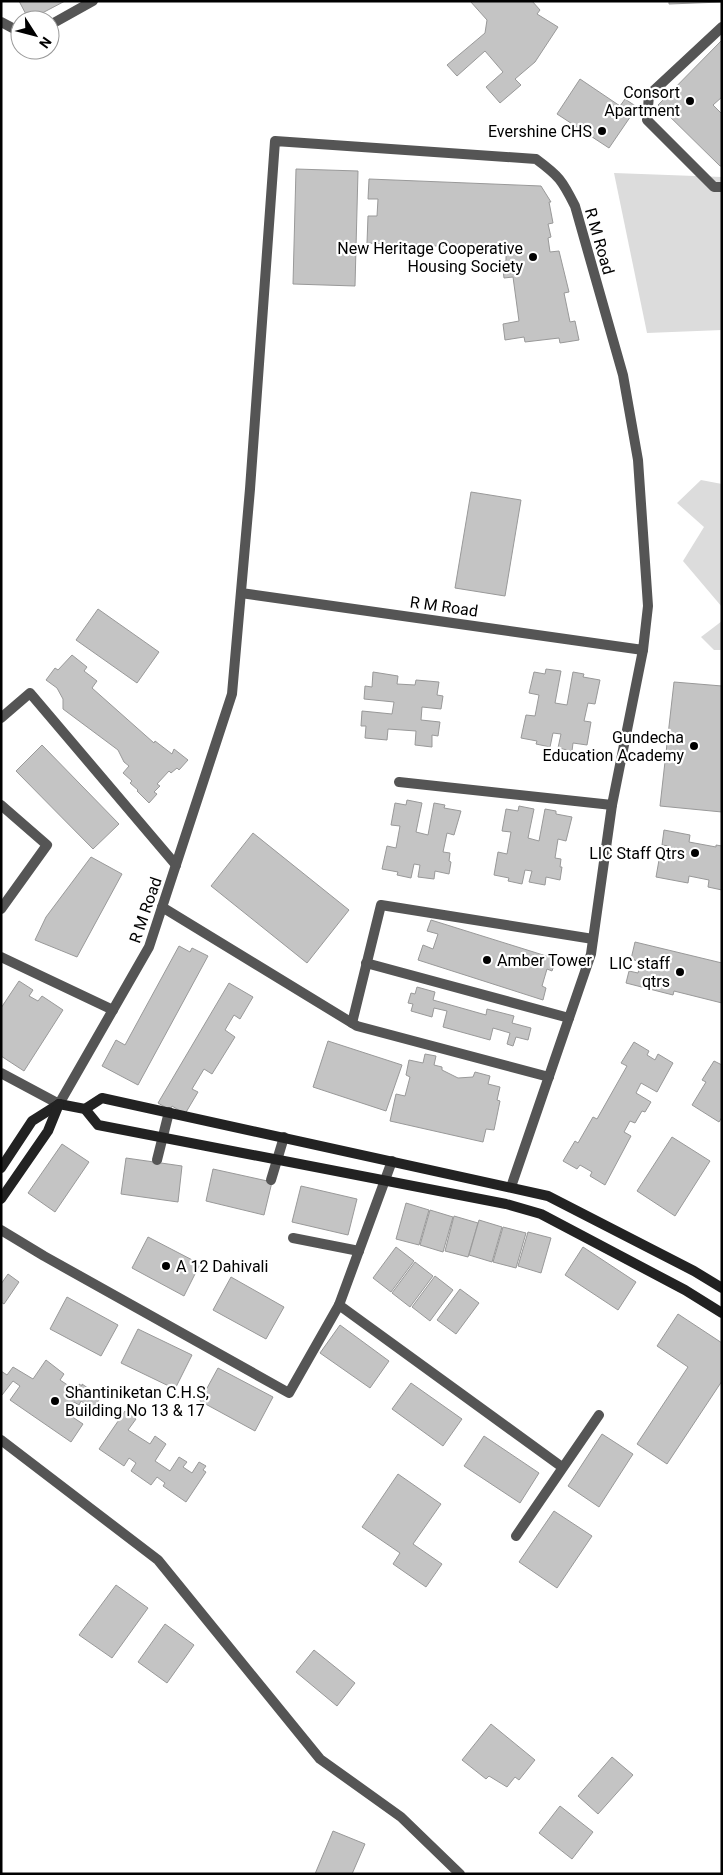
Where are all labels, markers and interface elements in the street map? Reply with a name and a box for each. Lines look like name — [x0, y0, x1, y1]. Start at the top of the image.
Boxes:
north arrow — [10, 10, 60, 60]
text: N — [36, 34, 55, 51]
place label: Consort Apartment — [604, 83, 680, 120]
marker: Consort Apartment — [684, 95, 696, 107]
place label: Evershine CHS — [488, 122, 592, 141]
marker: Evershine CHS — [596, 125, 608, 137]
street label: R M Road — [581, 206, 618, 277]
place label: New Heritage Cooperative Housing Society — [337, 239, 523, 276]
marker: New Heritage Cooperative Housing Society — [527, 251, 539, 263]
street label: R M Road — [409, 592, 479, 621]
place label: Gundecha Education Academy — [542, 728, 684, 765]
marker: Gundecha Education Academy — [688, 740, 700, 752]
place label: LIC Staff Qtrs — [589, 844, 685, 863]
marker: LIC Staff Qtrs — [689, 847, 701, 859]
street label: R M Road — [125, 875, 166, 946]
place label: Amber Tower — [497, 951, 592, 970]
marker: Amber Tower — [481, 954, 493, 966]
place label: LIC staff qtrs — [609, 954, 670, 991]
marker: LIC staff qtrs — [674, 966, 686, 978]
place label: A 12 Dahivali — [176, 1257, 268, 1276]
marker: A 12 Dahivali — [160, 1260, 172, 1272]
place label: Shantiniketan C.H.S, Building No 13 & 17 — [65, 1383, 209, 1420]
marker: Shantiniketan C.H.S, Building No 13 & 17 — [49, 1395, 61, 1407]

